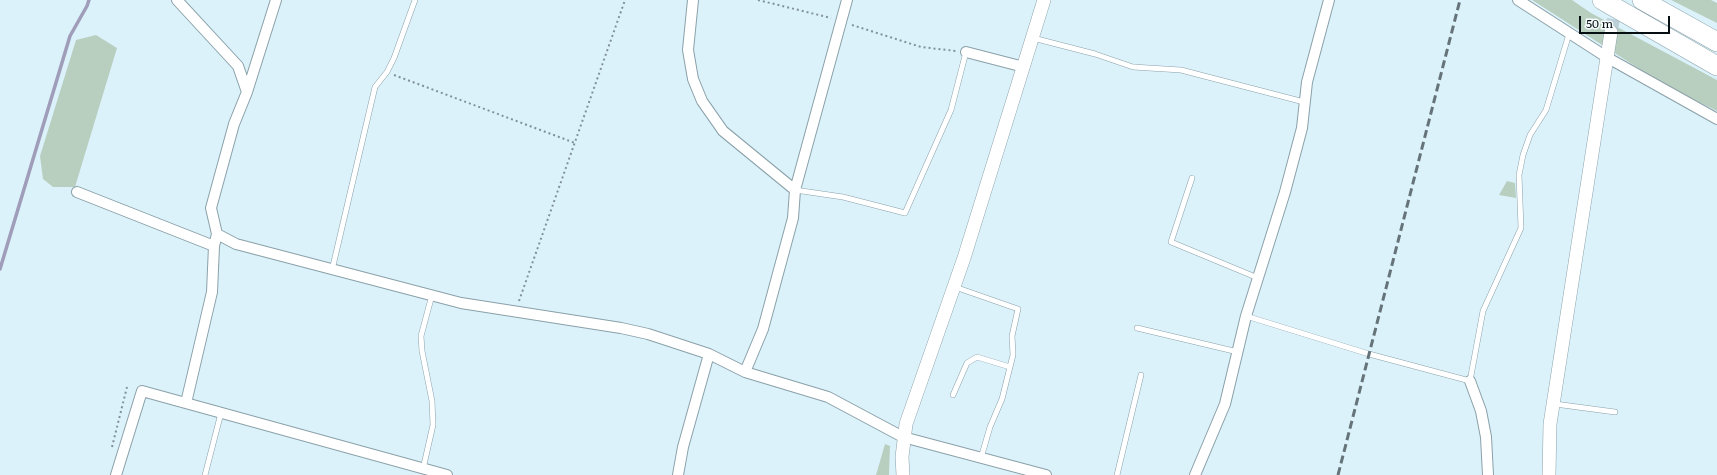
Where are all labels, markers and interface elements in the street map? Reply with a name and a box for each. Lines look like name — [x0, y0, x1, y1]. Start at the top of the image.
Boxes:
scale bar — [1581, 8, 1672, 34]
text: 50 m — [1586, 14, 1613, 32]

